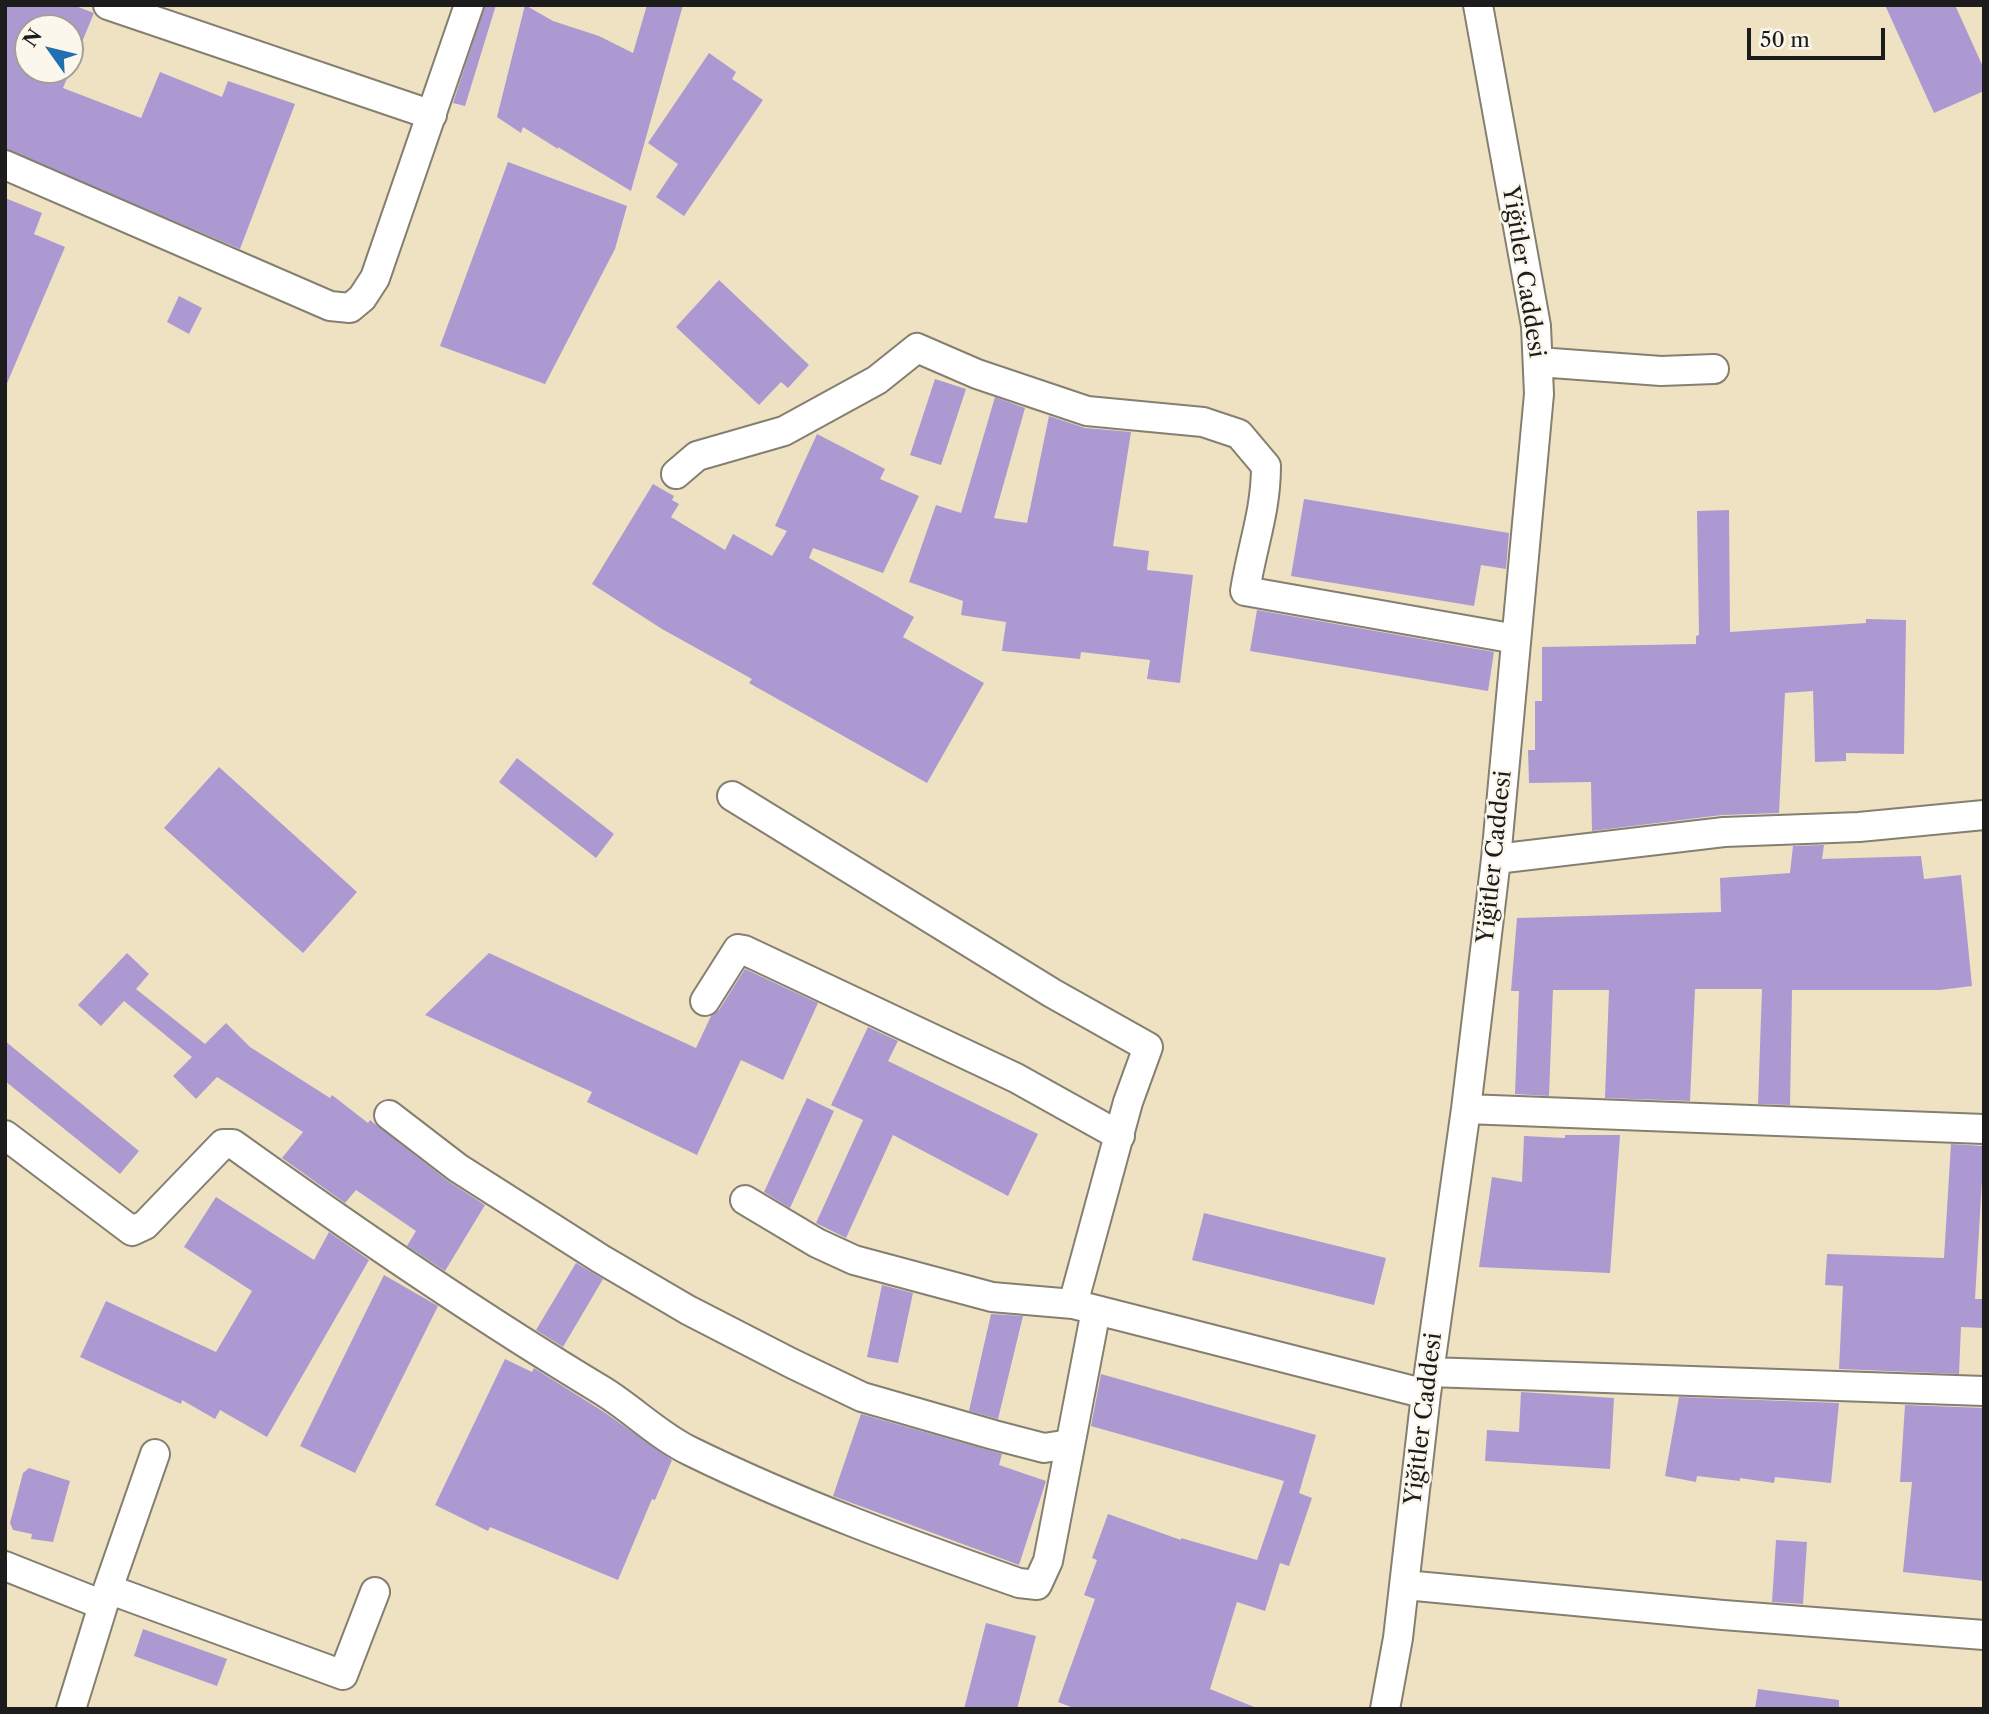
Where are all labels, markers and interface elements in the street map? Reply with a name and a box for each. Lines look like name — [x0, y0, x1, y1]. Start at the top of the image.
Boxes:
north arrow — [14, 14, 84, 84]
scale bar — [1751, 14, 1889, 58]
text: N — [19, 25, 47, 51]
text: 50 m — [1760, 27, 1810, 52]
street label: Yiğitler Caddesi — [1496, 184, 1550, 360]
street label: Yiğitler Caddesi — [1472, 769, 1518, 945]
street label: Yiğitler Caddesi — [1400, 1331, 1448, 1507]

